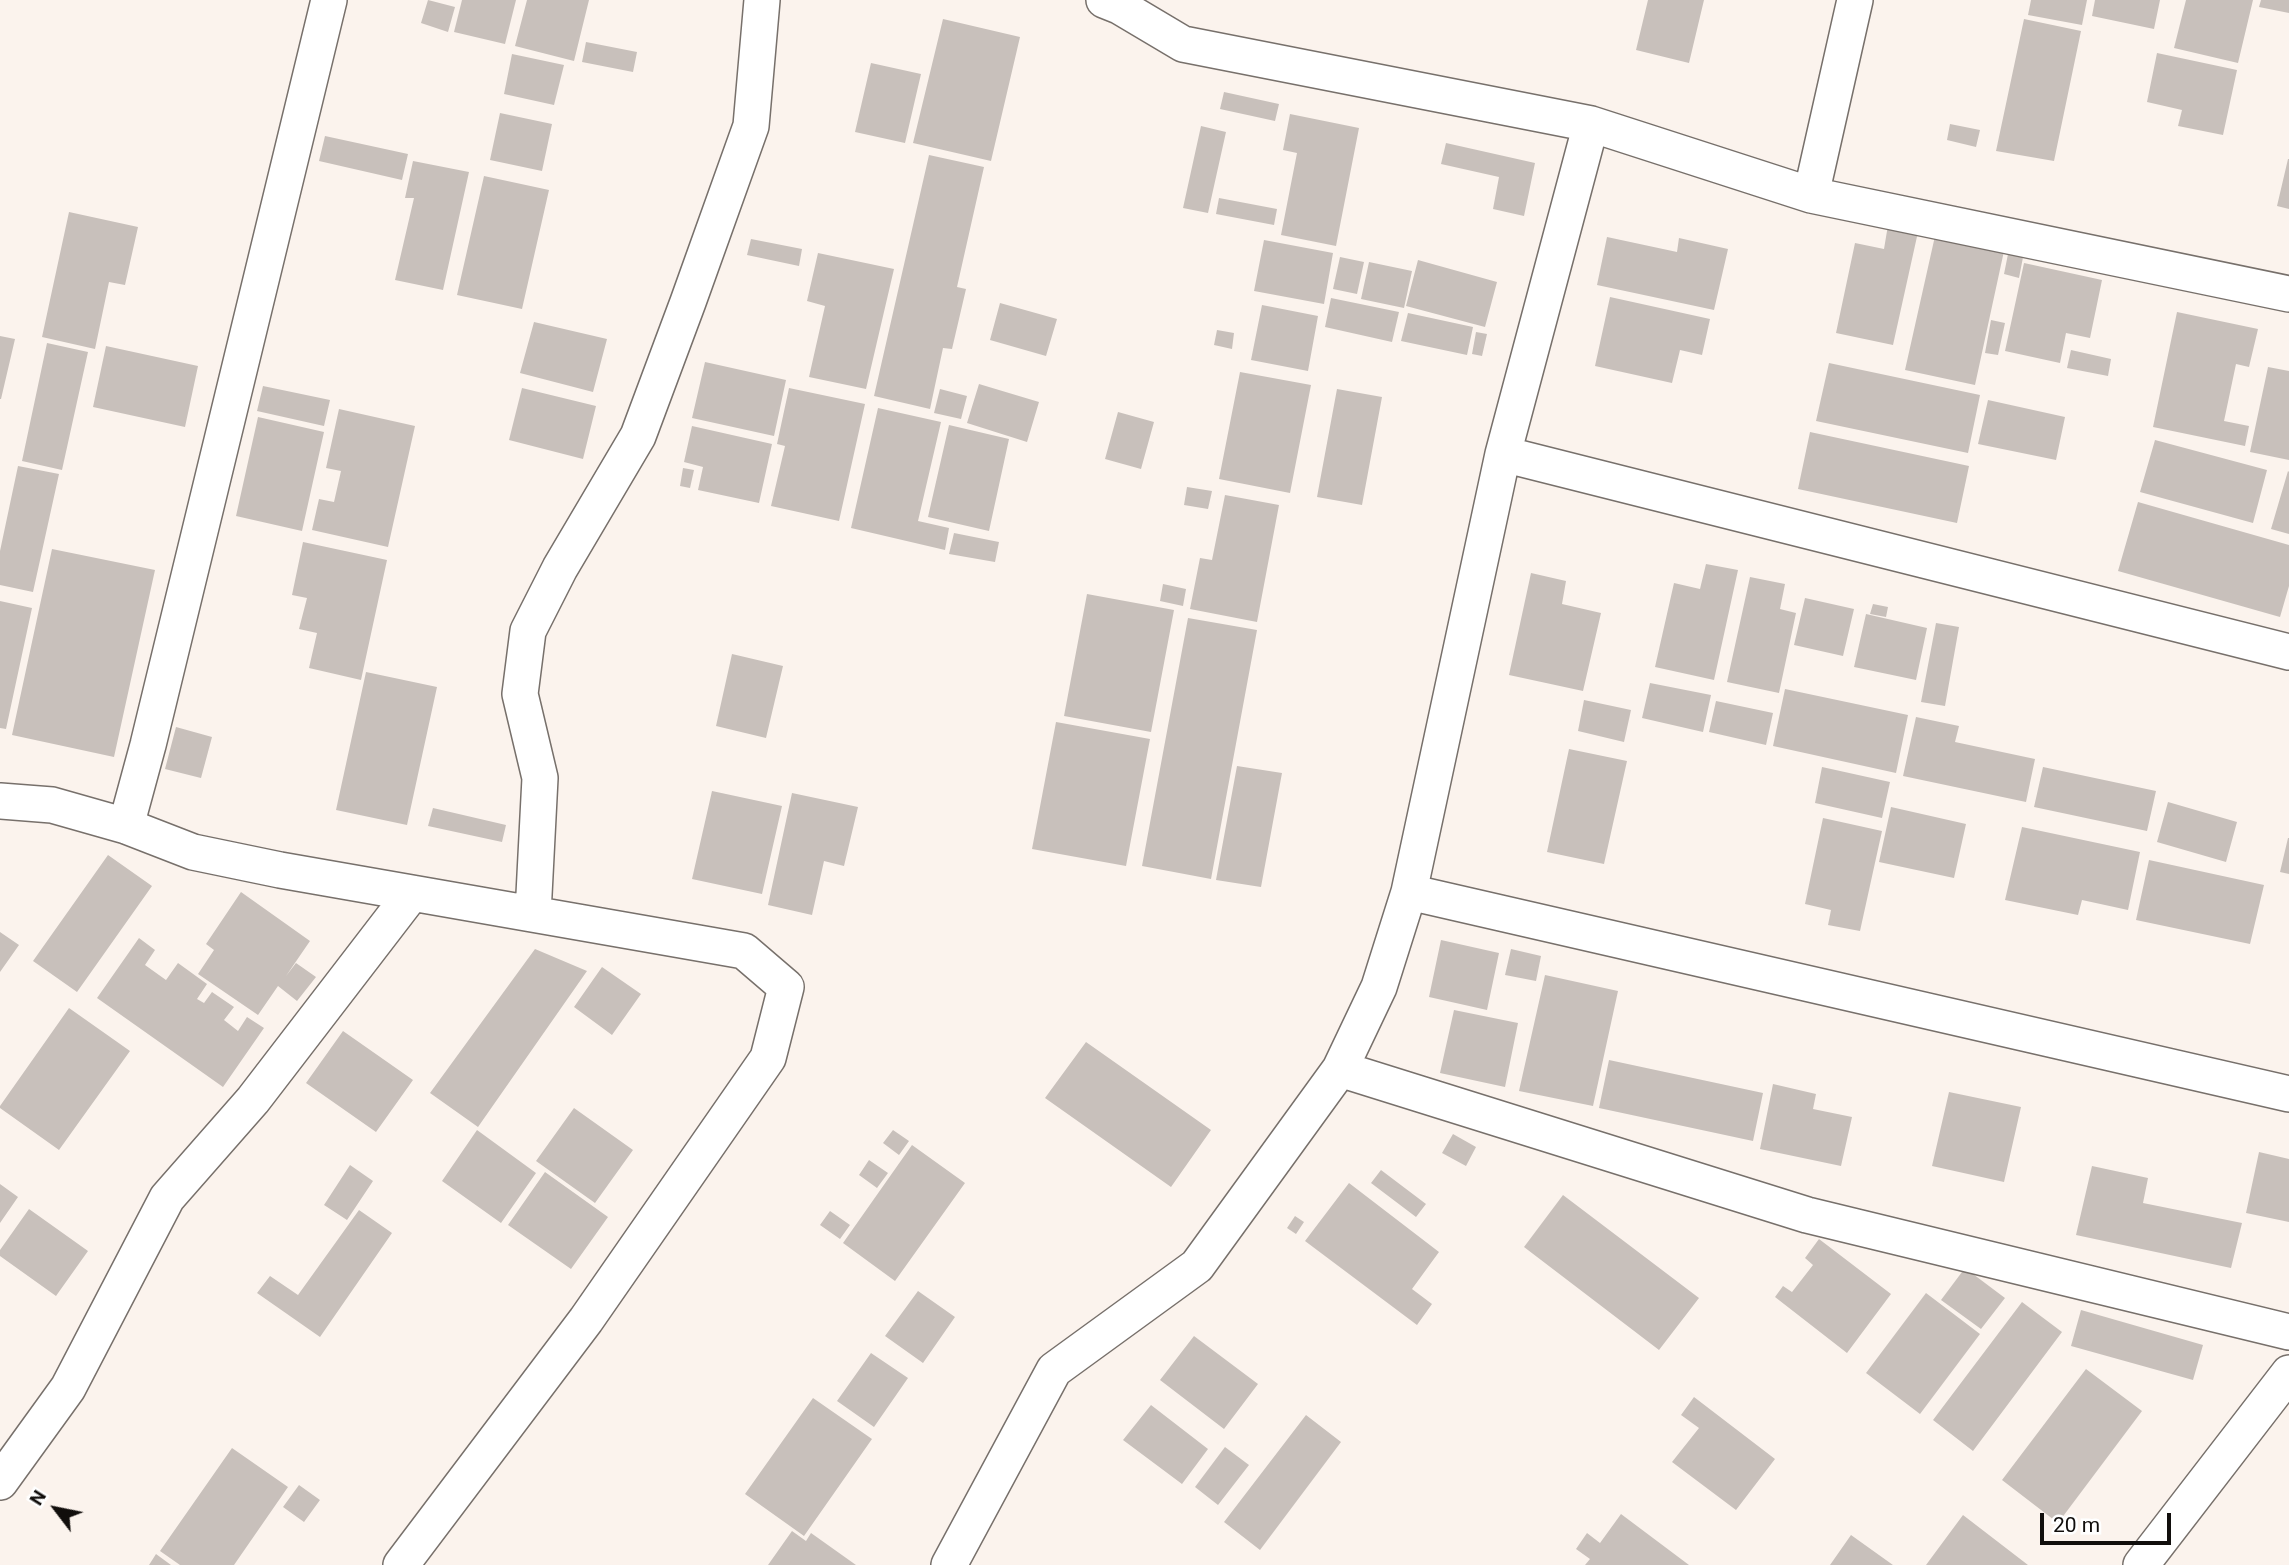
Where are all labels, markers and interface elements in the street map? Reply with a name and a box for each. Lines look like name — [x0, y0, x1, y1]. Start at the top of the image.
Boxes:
north arrow — [21, 1474, 91, 1544]
text: N — [24, 1486, 51, 1509]
scale bar — [2044, 1498, 2175, 1542]
text: 20 m — [2053, 1513, 2100, 1537]

